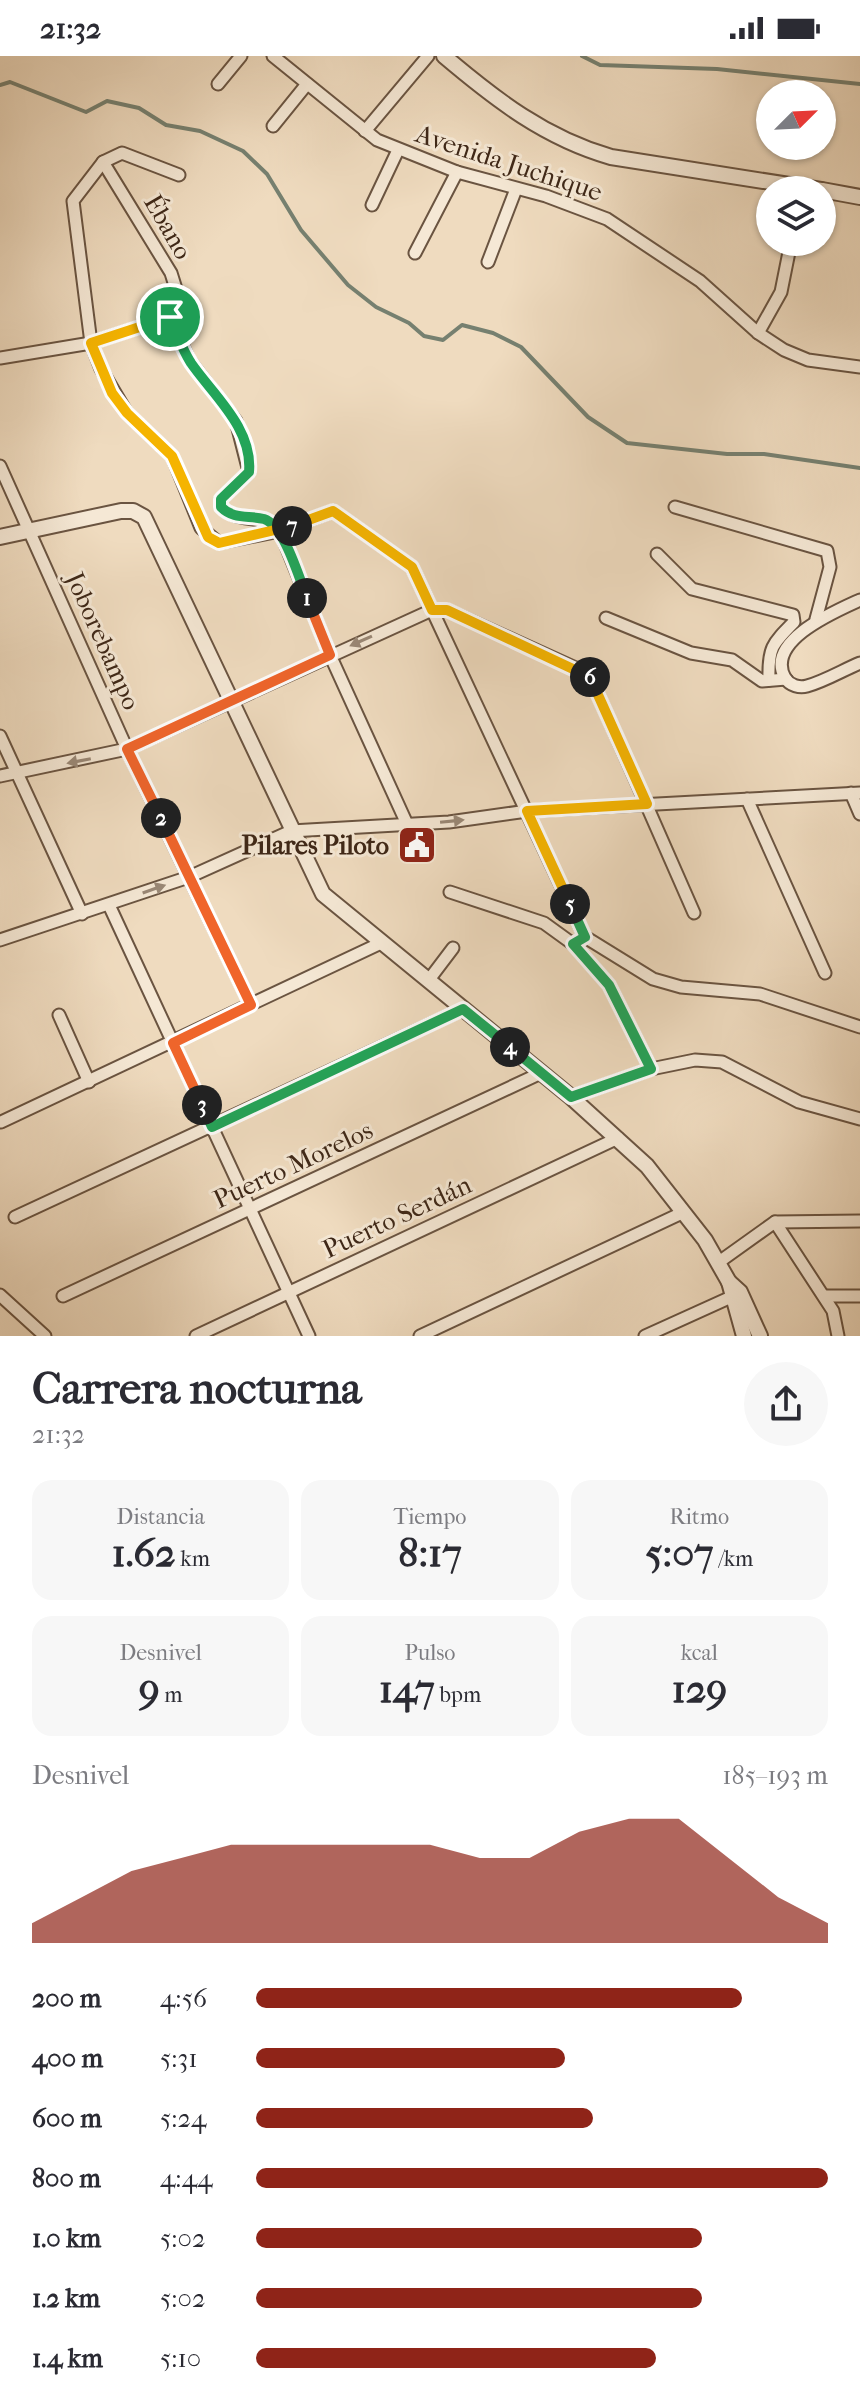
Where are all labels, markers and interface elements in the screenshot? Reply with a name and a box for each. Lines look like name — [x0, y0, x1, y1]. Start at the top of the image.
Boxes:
text: 21:32 — [40, 11, 101, 46]
north arrow — [756, 80, 836, 160]
map controls — [756, 80, 836, 256]
street label: Avenida Juchique — [411, 118, 606, 208]
button: layers — [756, 176, 836, 256]
street label: Ébano — [137, 189, 200, 265]
pin — [136, 283, 204, 351]
icon: arrive — [148, 295, 192, 339]
pin: 7 — [272, 506, 312, 546]
text: 7 — [287, 513, 297, 539]
street label: Joborebampo — [58, 566, 147, 715]
pin: 1 — [287, 578, 327, 618]
text: 1 — [303, 585, 311, 611]
one-way arrow — [349, 635, 373, 648]
pin: 6 — [570, 657, 610, 697]
text: 6 — [584, 664, 596, 690]
one-way arrow — [67, 756, 92, 768]
pin: 2 — [141, 798, 181, 838]
text: 2 — [155, 805, 167, 831]
one-way arrow — [440, 814, 465, 827]
public building icon: Pilares Piloto — [396, 824, 438, 866]
place label: Pilares Piloto — [242, 830, 389, 861]
one-way arrow — [142, 883, 166, 895]
pin: 5 — [550, 884, 590, 924]
text: 5 — [565, 891, 575, 917]
pin: 4 — [490, 1027, 530, 1067]
text: 4 — [504, 1034, 517, 1060]
pin: 3 — [182, 1085, 222, 1125]
text: 3 — [197, 1092, 207, 1118]
street label: Puerto Morelos — [208, 1115, 378, 1215]
street label: Puerto Serdán — [318, 1169, 476, 1265]
button: share — [744, 1362, 828, 1446]
text: Carrera nocturna — [32, 1363, 362, 1414]
text: 21:32 — [32, 1419, 85, 1450]
text: Distancia — [116, 1504, 205, 1530]
text: Tiempo — [393, 1504, 467, 1530]
text: Ritmo — [670, 1504, 729, 1530]
text: 1.62 — [111, 1530, 176, 1576]
text: 8:17 — [398, 1530, 462, 1576]
text: 5:07 — [645, 1530, 714, 1576]
text: km — [176, 1546, 210, 1572]
text: /km — [714, 1546, 753, 1572]
text: Desnivel — [120, 1640, 202, 1666]
text: Pulso — [404, 1640, 456, 1666]
text: kcal — [681, 1640, 718, 1666]
text: 9 — [139, 1666, 160, 1712]
text: 147 — [379, 1666, 435, 1712]
text: 129 — [671, 1666, 727, 1712]
text: m — [160, 1682, 183, 1708]
text: bpm — [435, 1682, 481, 1708]
text: Desnivel — [32, 1760, 129, 1791]
text: 185–193 m — [722, 1760, 828, 1791]
text: 200 m — [32, 1983, 101, 2014]
text: 4:56 — [160, 1983, 207, 2014]
text: 400 m — [32, 2043, 103, 2074]
text: 5:31 — [160, 2043, 197, 2074]
text: 600 m — [32, 2103, 102, 2134]
text: 5:24 — [160, 2103, 206, 2134]
text: 800 m — [32, 2163, 101, 2194]
text: 4:44 — [160, 2163, 212, 2194]
text: 1.0 km — [32, 2223, 101, 2254]
text: 5:02 — [160, 2223, 205, 2254]
text: 1.2 km — [32, 2283, 100, 2314]
text: 5:02 — [160, 2283, 205, 2314]
text: 1.4 km — [32, 2343, 103, 2374]
text: 5:10 — [160, 2343, 201, 2374]

